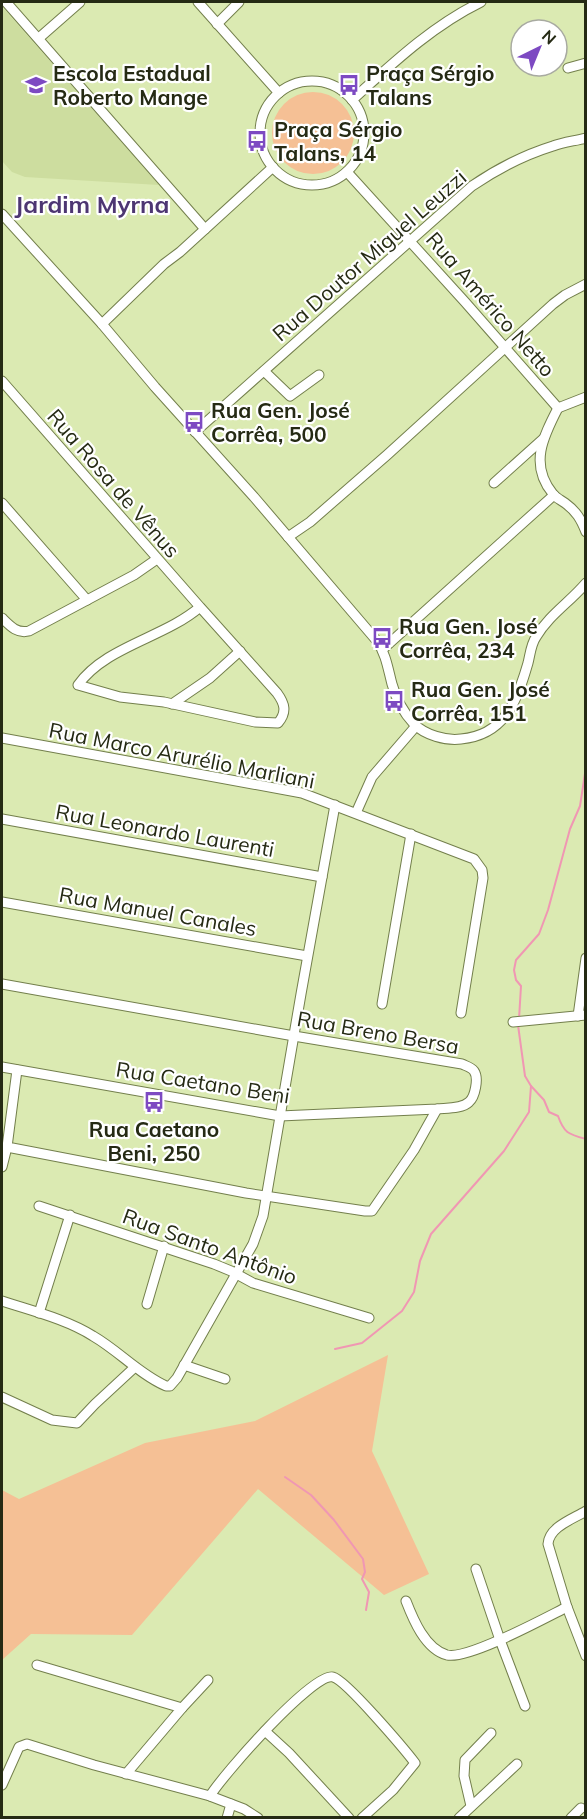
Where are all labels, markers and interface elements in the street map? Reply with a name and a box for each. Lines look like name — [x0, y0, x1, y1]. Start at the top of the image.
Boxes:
north arrow — [509, 18, 569, 78]
text: N — [538, 26, 560, 48]
place label: Escola Estadual Roberto Mange — [53, 60, 211, 110]
place label: Praça Sérgio Talans — [366, 60, 494, 110]
school or university icon: Escola Estadual Roberto Mange — [24, 73, 48, 97]
bus stop icon: Praça Sérgio Talans — [337, 73, 361, 97]
place label: Praça Sérgio Talans, 14 — [274, 116, 402, 166]
bus stop icon: Praça Sérgio Talans, 14 — [245, 129, 269, 153]
street label: Rua Doutor Miguel Leuzzi — [267, 164, 471, 346]
district label: Jardim Myrna — [15, 189, 169, 219]
street label: Rua Américo Netto — [421, 226, 561, 382]
place label: Rua Gen. José Corrêa, 500 — [211, 397, 350, 447]
street label: Rua Rosa de Vênus — [42, 403, 186, 563]
bus stop icon: Rua Gen. José Corrêa, 500 — [182, 410, 206, 434]
place label: Rua Gen. José Corrêa, 234 — [399, 613, 538, 663]
bus stop icon: Rua Gen. José Corrêa, 234 — [370, 626, 394, 650]
place label: Rua Gen. José Corrêa, 151 — [411, 676, 550, 726]
bus stop icon: Rua Gen. José Corrêa, 151 — [382, 689, 406, 713]
street label: Rua Marco Arurélio Marliani — [47, 716, 317, 794]
street label: Rua Leonardo Laurenti — [54, 798, 276, 862]
street label: Rua Manuel Canales — [57, 881, 259, 941]
street label: Rua Breno Bersa — [295, 1005, 461, 1059]
street label: Rua Caetano Beni — [114, 1055, 292, 1109]
bus stop icon: Rua Caetano Beni, 250 — [142, 1090, 166, 1114]
place label: Rua Caetano Beni, 250 — [89, 1116, 219, 1166]
street label: Rua Santo Antônio — [119, 1202, 301, 1290]

